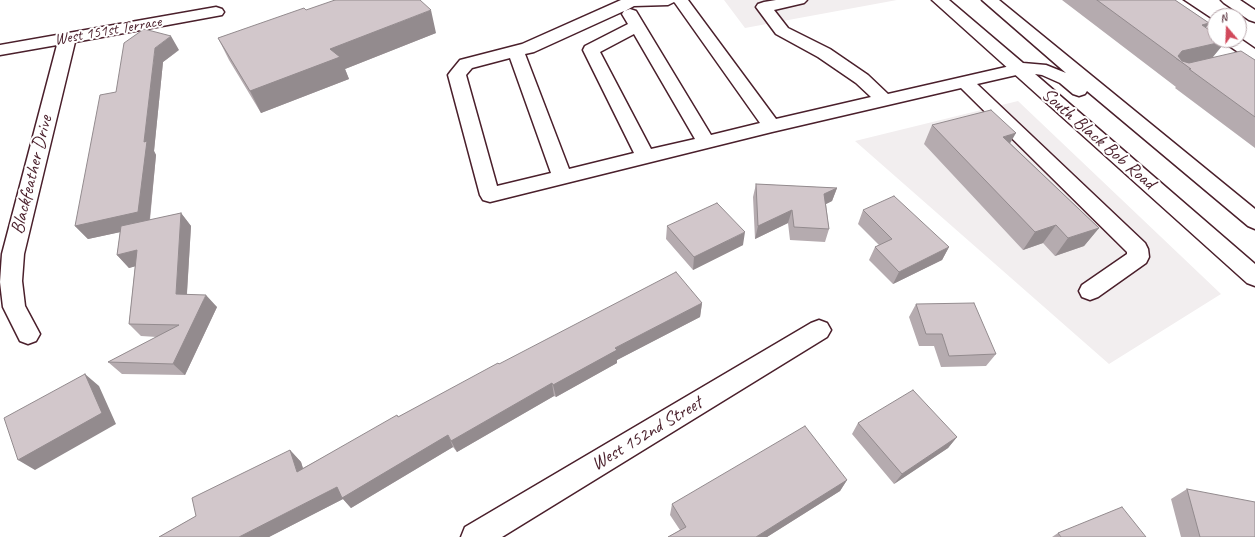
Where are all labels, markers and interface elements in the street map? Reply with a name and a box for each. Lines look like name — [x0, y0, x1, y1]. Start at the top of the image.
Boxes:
north arrow — [1207, 8, 1247, 48]
text: N — [1218, 10, 1229, 25]
street label: West 151st Terrace — [53, 12, 163, 50]
street label: South Black Bob Road — [1036, 83, 1160, 195]
street label: Blackfeather Drive — [6, 113, 58, 237]
street label: West 152nd Street — [588, 392, 706, 476]

